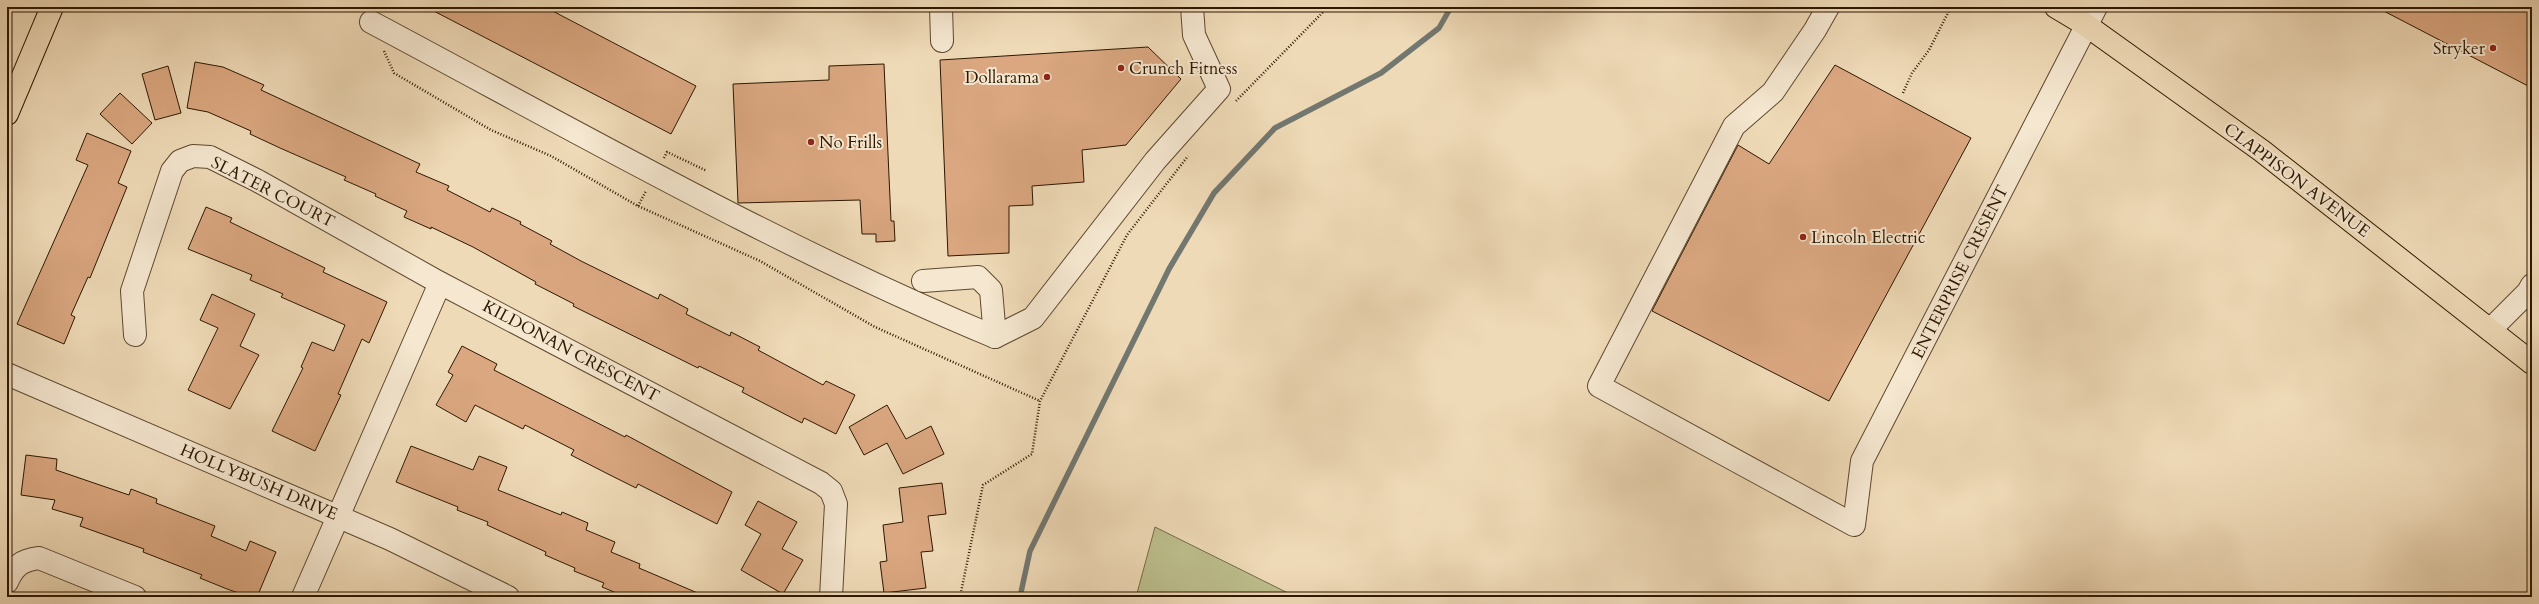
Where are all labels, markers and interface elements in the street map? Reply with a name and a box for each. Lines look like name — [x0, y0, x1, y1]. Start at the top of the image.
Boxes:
place label: Stryker — [2433, 37, 2486, 60]
marker: Stryker — [2488, 43, 2498, 53]
place label: Crunch Fitness — [1129, 57, 1238, 80]
marker: Crunch Fitness — [1116, 63, 1126, 73]
place label: Dollarama — [965, 66, 1040, 89]
marker: Dollarama — [1042, 72, 1052, 82]
street label: CLAPPISON AVENUE — [2219, 117, 2375, 243]
place label: No Frills — [819, 131, 883, 154]
marker: No Frills — [806, 137, 816, 147]
street label: SLATER COURT — [207, 151, 339, 233]
street label: ENTERPRISE CRESENT — [1906, 181, 2014, 363]
place label: Lincoln Electric — [1811, 226, 1926, 249]
marker: Lincoln Electric — [1798, 232, 1808, 242]
street label: KILDONAN CRESCENT — [479, 295, 663, 407]
street label: HOLLYBUSH DRIVE — [177, 438, 341, 526]

